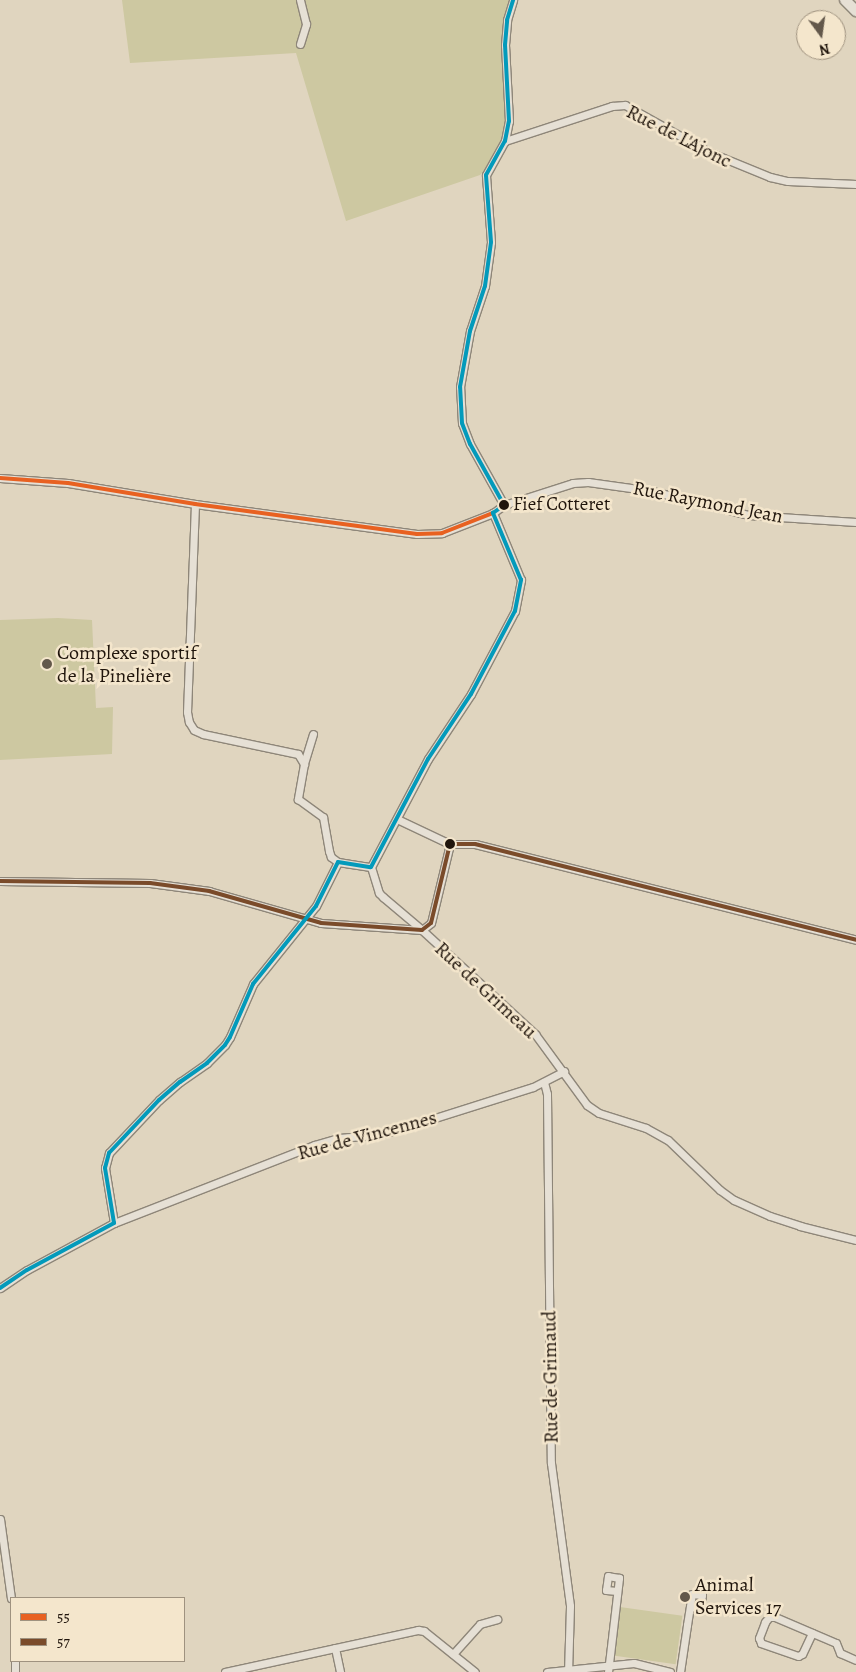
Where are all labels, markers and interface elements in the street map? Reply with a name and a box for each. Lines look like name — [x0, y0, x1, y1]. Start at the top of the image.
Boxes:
north arrow — [796, 10, 846, 60]
text: N — [817, 39, 832, 60]
street label: Rue de L'Ajonc — [622, 99, 736, 173]
street label: Rue Raymond Jean — [631, 476, 785, 528]
place label: Fief Cotteret — [513, 494, 610, 516]
marker: Fief Cotteret — [499, 500, 509, 510]
place label: Complexe sportif de la Pinelière — [57, 640, 197, 687]
marker: Complexe sportif de la Pinelière — [41, 658, 53, 670]
unlabelled marker — [445, 839, 455, 849]
street label: Rue de Grimeau — [430, 937, 542, 1043]
street label: Rue de Vincennes — [295, 1105, 439, 1165]
street label: Rue de Grimaud — [537, 1310, 563, 1444]
place label: Animal Services 17 — [695, 1573, 781, 1620]
marker: Animal Services 17 — [679, 1591, 691, 1603]
legend — [10, 1597, 185, 1662]
text: 55 — [57, 1607, 70, 1627]
text: 57 — [57, 1632, 70, 1652]

